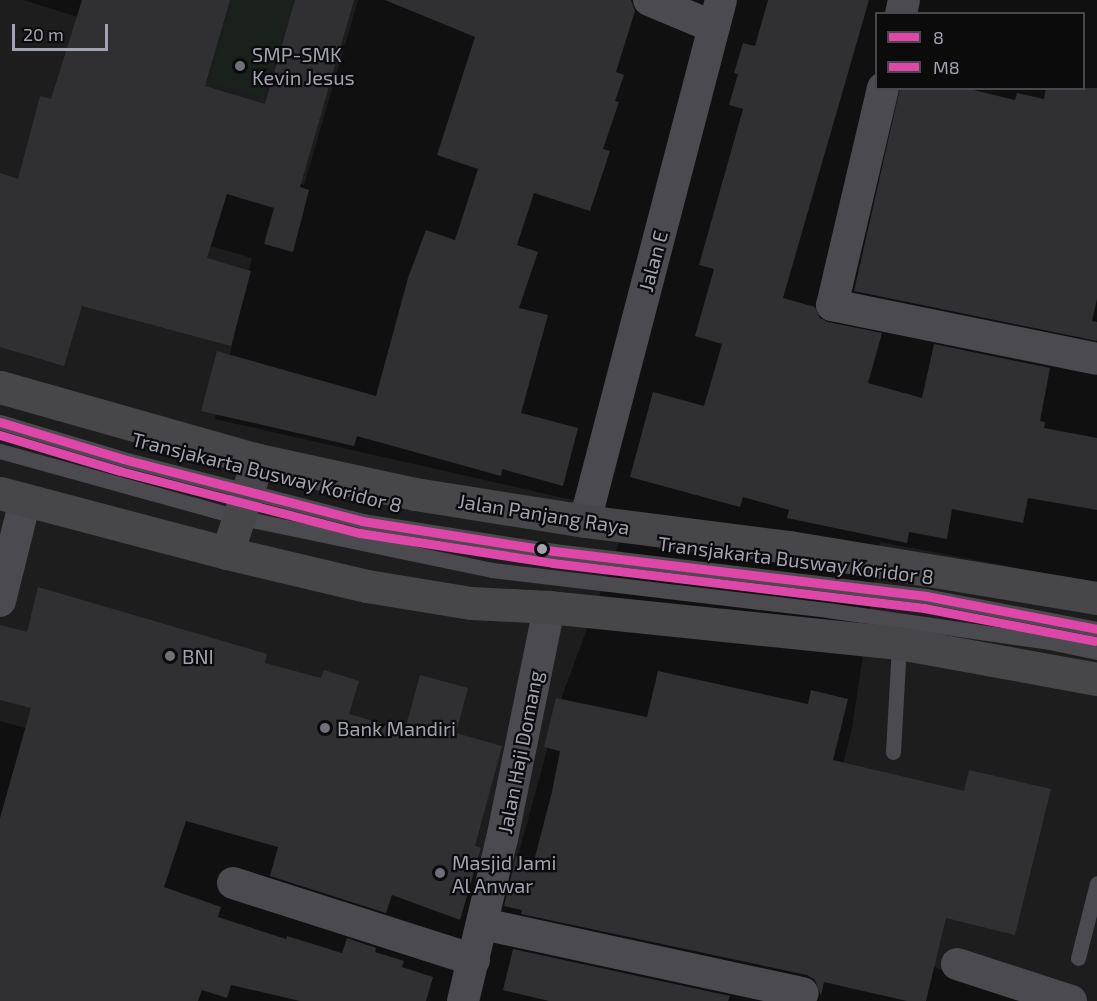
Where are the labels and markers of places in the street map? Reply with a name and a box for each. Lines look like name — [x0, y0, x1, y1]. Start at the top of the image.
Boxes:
place label: SMP-SMK Kevin Jesus — [252, 42, 355, 89]
marker: SMP-SMK Kevin Jesus — [233, 59, 247, 73]
unlabelled marker — [536, 543, 548, 555]
place label: BNI — [182, 644, 214, 668]
marker: BNI — [163, 649, 177, 663]
place label: Bank Mandiri — [337, 716, 456, 740]
marker: Bank Mandiri — [318, 721, 332, 735]
place label: Masjid Jami Al Anwar — [452, 850, 557, 897]
marker: Masjid Jami Al Anwar — [433, 866, 447, 880]

